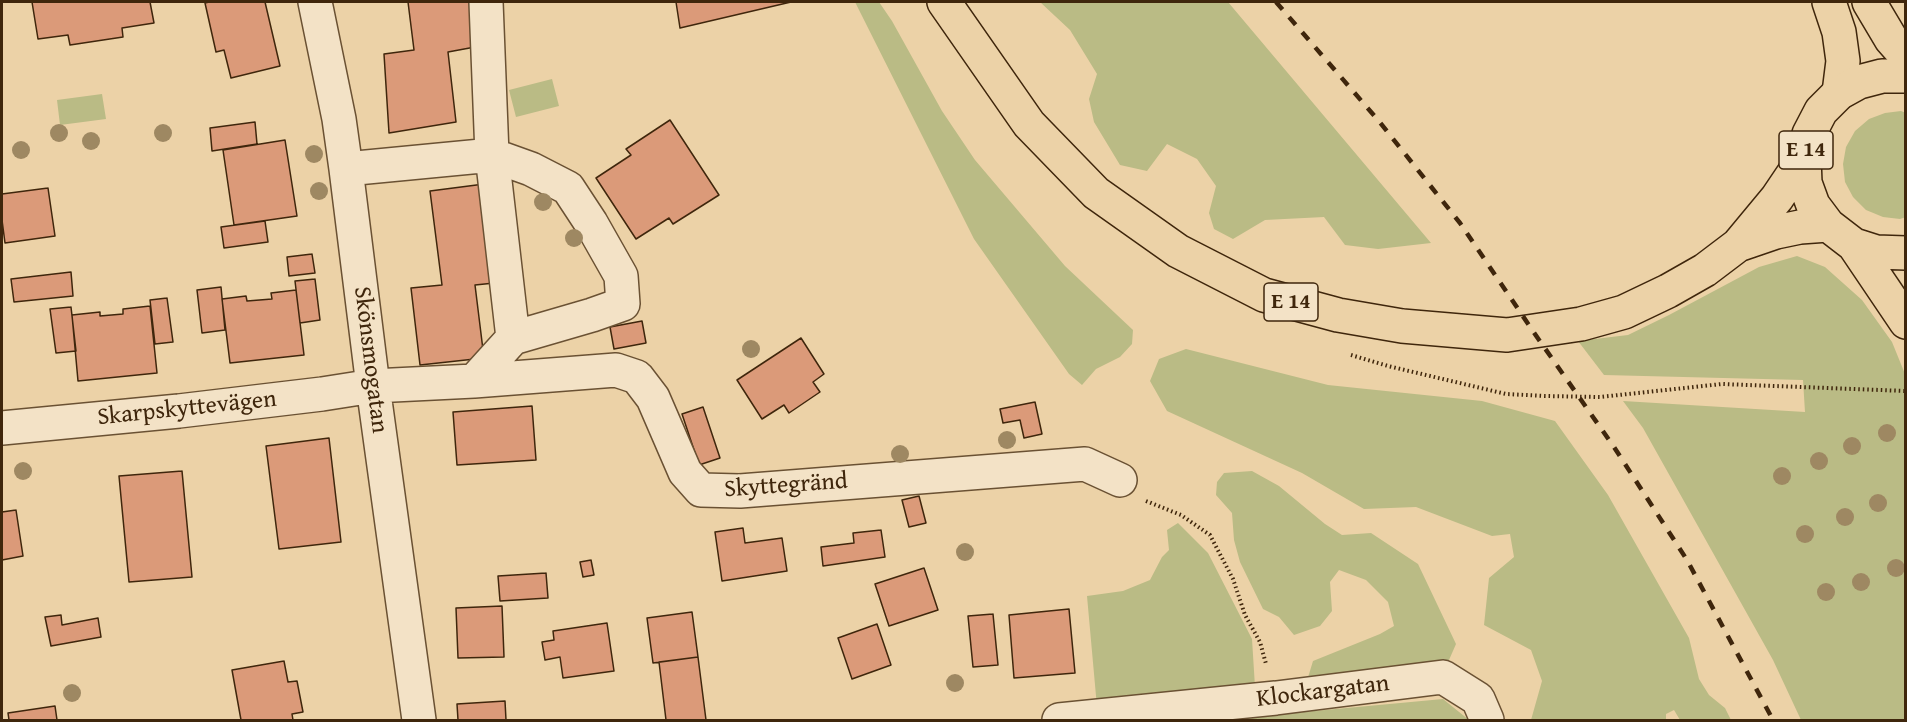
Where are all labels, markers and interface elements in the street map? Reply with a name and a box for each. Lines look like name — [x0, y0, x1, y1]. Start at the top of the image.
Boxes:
road number: E 14 — [1779, 131, 1833, 169]
road number: E 14 — [1264, 283, 1318, 321]
street label: Skönsmogatan — [347, 285, 393, 435]
street label: Skarpskyttevägen — [96, 385, 278, 433]
street label: Skyttegränd — [723, 467, 849, 505]
street label: Klockargatan — [1255, 670, 1391, 714]

